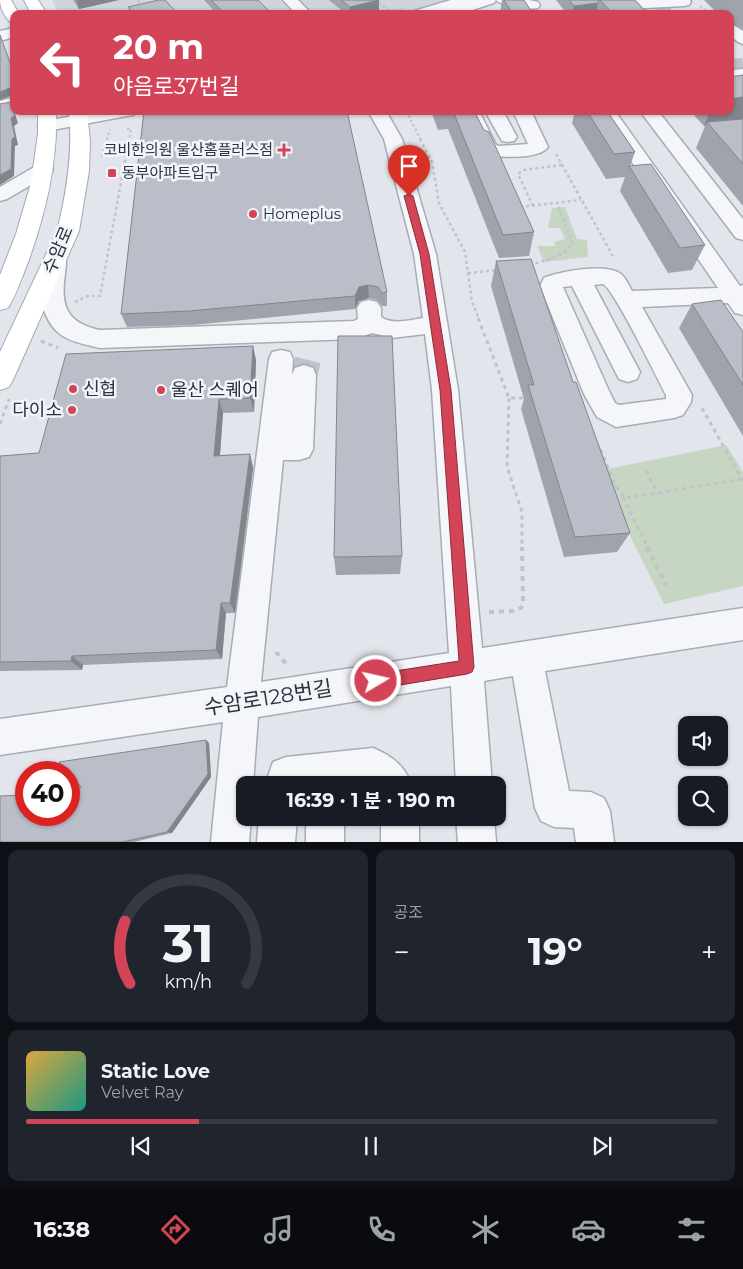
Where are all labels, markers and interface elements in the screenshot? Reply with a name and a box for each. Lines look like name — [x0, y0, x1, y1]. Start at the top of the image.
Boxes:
text: 20 m — [113, 25, 204, 68]
icon: left — [30, 30, 95, 95]
text: 야음로37번길 — [113, 73, 239, 100]
place label: 코비한의원 울산홈플러스점 — [103, 140, 273, 159]
marker: 코비한의원 울산홈플러스점 — [277, 143, 291, 157]
pin — [388, 145, 430, 196]
icon: arrive — [395, 152, 423, 180]
place label: 동부아파트입구 — [122, 163, 219, 182]
marker: 동부아파트입구 — [106, 167, 118, 179]
place label: Homeplus — [263, 204, 341, 223]
marker: Homeplus — [247, 208, 259, 220]
street label: 수암로 — [38, 223, 78, 277]
place label: 신협 — [83, 378, 116, 400]
place label: 울산 스퀘어 — [171, 379, 259, 401]
marker: 신협 — [67, 383, 79, 395]
marker: 울산 스퀘어 — [155, 384, 167, 396]
place label: 다이소 — [12, 399, 62, 421]
marker: 다이소 — [66, 404, 78, 416]
position arrow — [349, 654, 401, 706]
street label: 수암로128번길 — [202, 675, 334, 720]
map controls — [678, 716, 728, 826]
button: sound — [678, 716, 728, 766]
speed limit sign: 40 — [15, 761, 80, 826]
button: search — [678, 776, 728, 826]
text: 16:39 · 1 분 · 190 m — [287, 789, 455, 812]
text: 공조 — [394, 903, 423, 922]
text: 31 — [161, 912, 213, 975]
text: 19° — [528, 928, 583, 975]
text: − — [394, 935, 410, 969]
text: + — [701, 935, 717, 969]
text: km/h — [164, 971, 212, 992]
text: Static Love — [101, 1060, 210, 1083]
text: Velvet Ray — [101, 1083, 183, 1102]
icon: previous — [127, 1132, 155, 1160]
icon: pause — [357, 1132, 385, 1160]
icon: next — [588, 1132, 616, 1160]
icon: directions — [158, 1212, 193, 1247]
icon: music — [261, 1212, 296, 1247]
icon: phone — [364, 1212, 399, 1247]
icon: climate — [468, 1212, 503, 1247]
icon: car — [571, 1212, 606, 1247]
icon: filters — [674, 1212, 709, 1247]
text: 16:38 — [34, 1216, 90, 1243]

